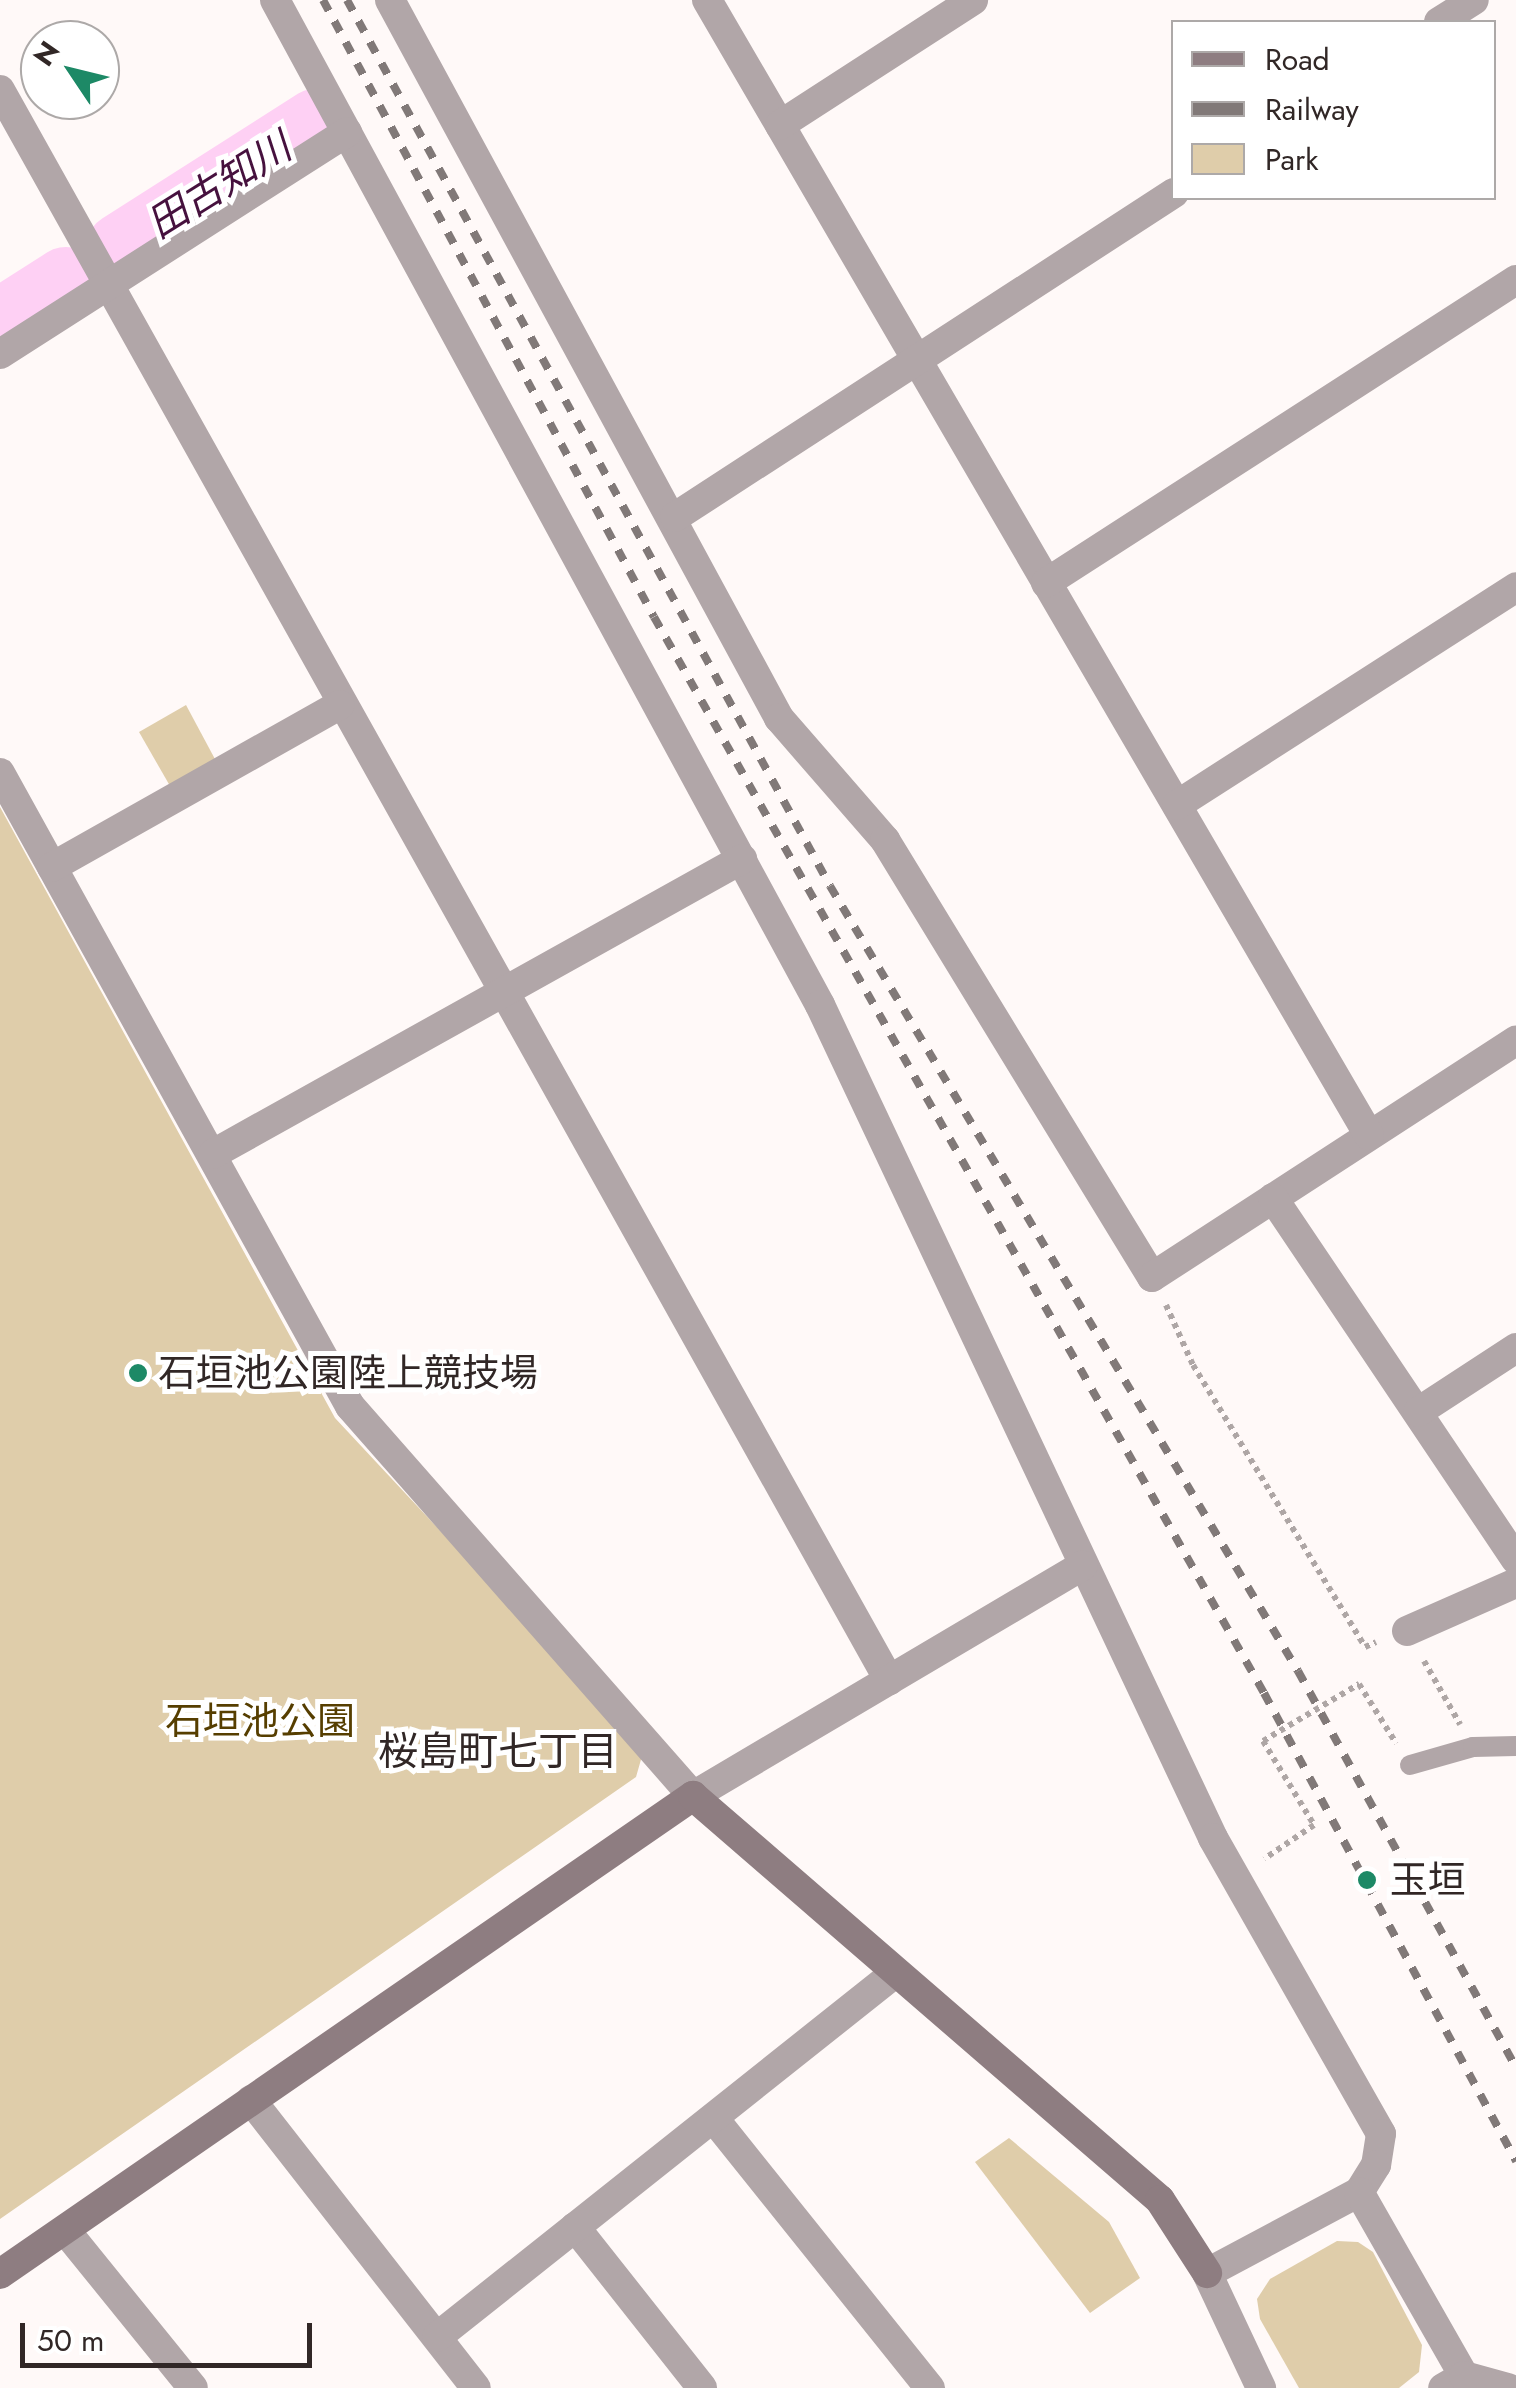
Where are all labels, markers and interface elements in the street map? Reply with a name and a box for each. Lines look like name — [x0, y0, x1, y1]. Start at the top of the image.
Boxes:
north arrow — [20, 20, 120, 120]
legend — [1171, 20, 1496, 200]
text: N — [23, 33, 70, 75]
text: Road — [1265, 38, 1330, 81]
text: Railway — [1265, 88, 1359, 131]
water label: 田古知川 — [138, 122, 300, 248]
text: Park — [1265, 138, 1318, 181]
place label: 石垣池公園陸上競技場 — [158, 1350, 538, 1396]
marker: 石垣池公園陸上競技場 — [127, 1362, 149, 1384]
park label: 石垣池公園 — [165, 1698, 355, 1744]
district label: 桜島町七丁目 — [378, 1727, 618, 1775]
place label: 玉垣 — [1390, 1857, 1466, 1903]
marker: 玉垣 — [1354, 1867, 1380, 1893]
scale bar — [25, 2303, 318, 2365]
text: 50 m — [37, 2319, 104, 2362]

